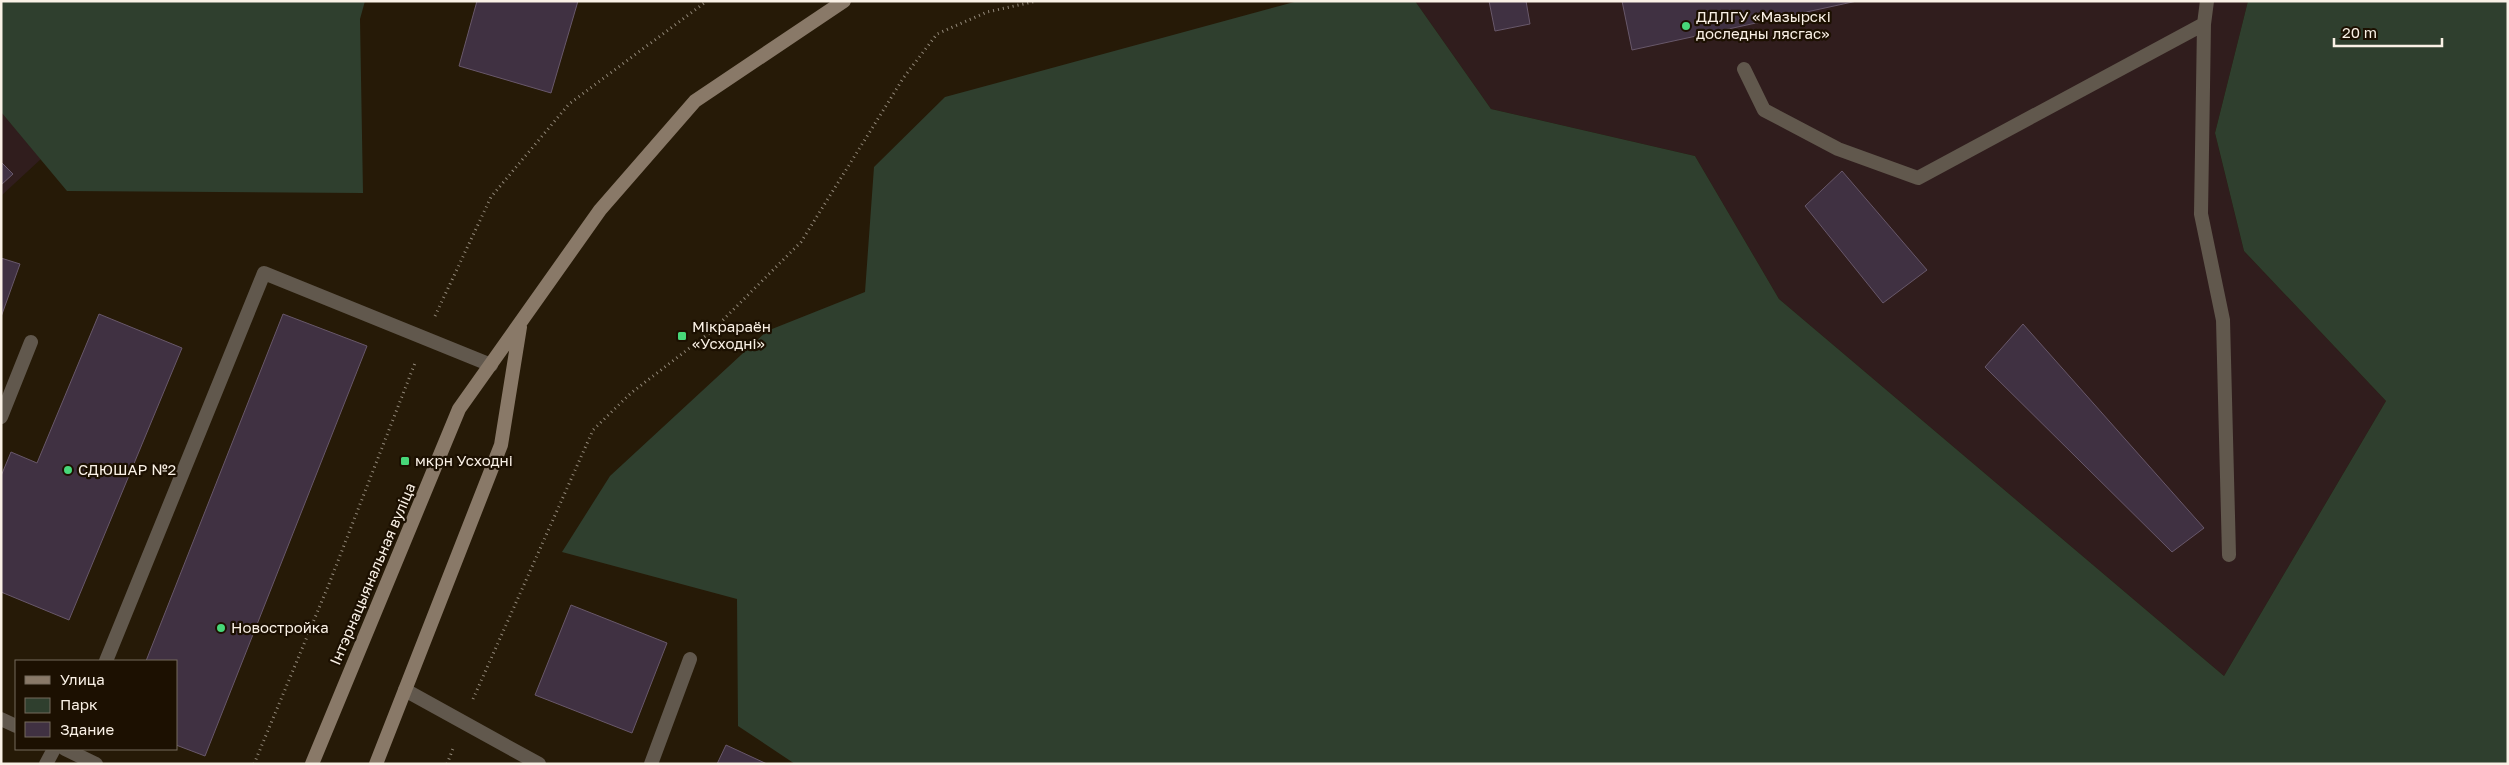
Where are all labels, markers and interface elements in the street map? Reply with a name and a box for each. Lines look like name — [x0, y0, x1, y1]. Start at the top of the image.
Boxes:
place label: ДДЛГУ «Мазырскі доследны лясгас» — [1696, 7, 1831, 42]
scale bar — [2334, 15, 2442, 47]
marker: ДДЛГУ «Мазырскі доследны лясгас» — [1680, 20, 1692, 32]
text: 20 m — [2342, 23, 2377, 41]
place label: Мікрараён «Усходні» — [692, 317, 771, 352]
marker: Мікрараён «Усходні» — [676, 330, 688, 342]
place label: мкрн Усходні — [415, 451, 513, 469]
marker: мкрн Усходні — [399, 455, 411, 467]
place label: СДЮШАР №2 — [78, 460, 176, 478]
marker: СДЮШАР №2 — [62, 464, 74, 476]
street label: Інтэрнацыянальная вуліца — [325, 480, 419, 667]
place label: Новостройка — [231, 618, 329, 636]
marker: Новостройка — [215, 622, 227, 634]
legend — [15, 660, 178, 750]
text: Улица — [60, 670, 105, 688]
text: Парк — [60, 695, 98, 713]
text: Здание — [60, 720, 114, 738]

